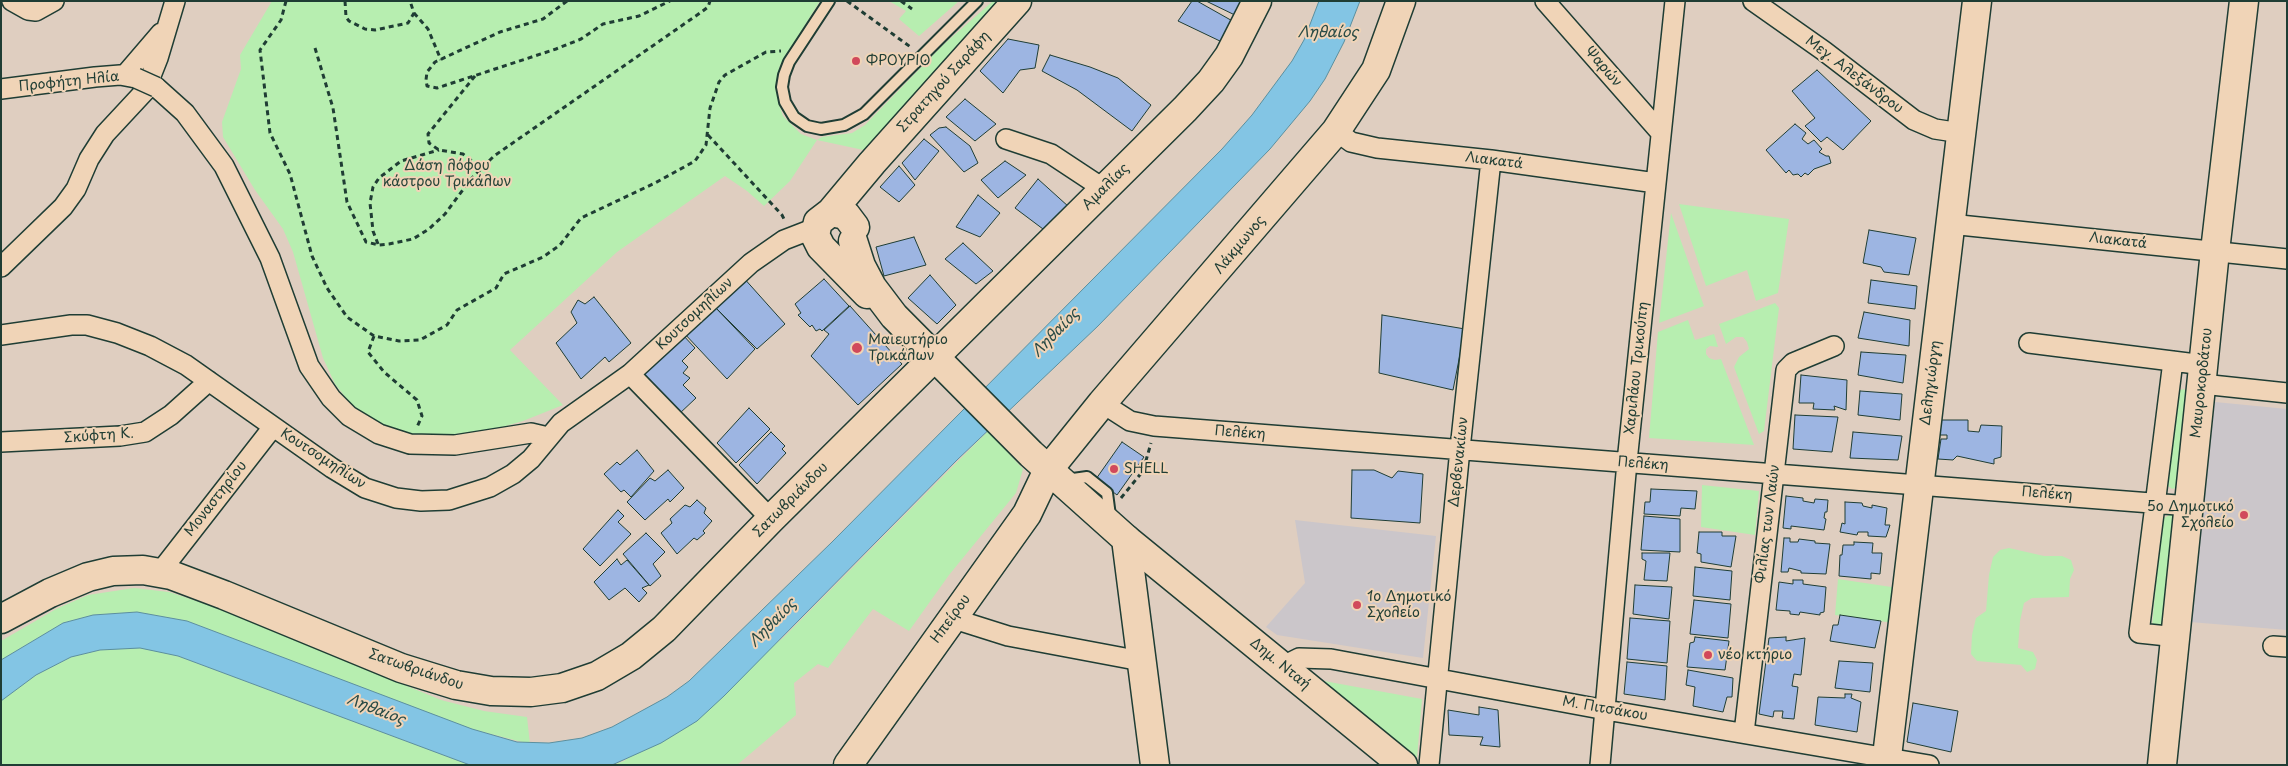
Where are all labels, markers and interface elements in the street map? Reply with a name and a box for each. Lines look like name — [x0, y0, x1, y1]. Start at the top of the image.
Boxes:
water label: Ληθαίος — [1298, 24, 1358, 42]
street label: Στρατηγού Σαράφη — [894, 28, 994, 136]
street label: Μεγ. Αλεξάνδρου — [1802, 33, 1906, 117]
street label: Ψαρών — [1581, 43, 1625, 91]
place label: ΦΡΟΥΡΙΟ — [866, 53, 931, 69]
marker: ΦΡΟΥΡΙΟ — [850, 55, 862, 67]
street label: Προφήτη Ηλία — [18, 68, 120, 96]
street label: Λιακατά — [1464, 149, 1524, 173]
park label: Δάση λόφου κάστρου Τρικάλων — [383, 158, 511, 190]
street label: Αμαλίας — [1079, 160, 1133, 214]
street label: Λάκμωνος — [1211, 212, 1269, 278]
street label: Λιακατά — [2088, 230, 2148, 252]
street label: Κουτσομηλίων — [653, 274, 737, 354]
street label: Χαριλάου Τρικούπη — [1622, 301, 1652, 435]
water label: Ληθαίος — [1029, 305, 1083, 361]
street label: Μαυροκορδάτου — [2188, 327, 2216, 439]
place label: Μαιευτήριο Τρικάλων — [868, 332, 948, 364]
street label: Δεληγιώργη — [1917, 340, 1945, 426]
marker: Μαιευτήριο Τρικάλων — [850, 341, 864, 355]
street label: Δερβενακίων — [1446, 416, 1472, 508]
street label: Πελέκη — [1214, 423, 1266, 443]
street label: Σκύφτη Κ. — [64, 425, 134, 447]
street label: Κουτσομηλίων — [277, 425, 369, 493]
street label: Πελέκη — [1617, 454, 1669, 474]
street label: Μοναστηρίου — [181, 458, 251, 540]
street label: Σατωβριάνδου — [750, 459, 832, 541]
place label: SHELL — [1124, 461, 1169, 477]
marker: SHELL — [1108, 463, 1120, 475]
street label: Φιλίας των Λαών — [1752, 463, 1784, 585]
street label: Πελέκη — [2021, 484, 2073, 504]
place label: 5ο Δημοτικό Σχολείο — [2147, 499, 2234, 532]
marker: 5ο Δημοτικό Σχολείο — [2238, 509, 2250, 521]
place label: 1ο Δημοτικό Σχολείο — [1367, 589, 1451, 622]
street label: Ηπείρου — [928, 591, 974, 647]
water label: Ληθαίος — [746, 595, 800, 651]
marker: 1ο Δημοτικό Σχολείο — [1351, 599, 1363, 611]
street label: Δημ. Νταή — [1247, 635, 1313, 693]
street label: Σατωβριάνδου — [367, 646, 465, 694]
place label: νέο κτήριο — [1718, 647, 1792, 663]
marker: νέο κτήριο — [1702, 649, 1714, 661]
water label: Ληθαίος — [345, 691, 407, 729]
street label: Μ. Πιτσάκου — [1561, 693, 1649, 725]

